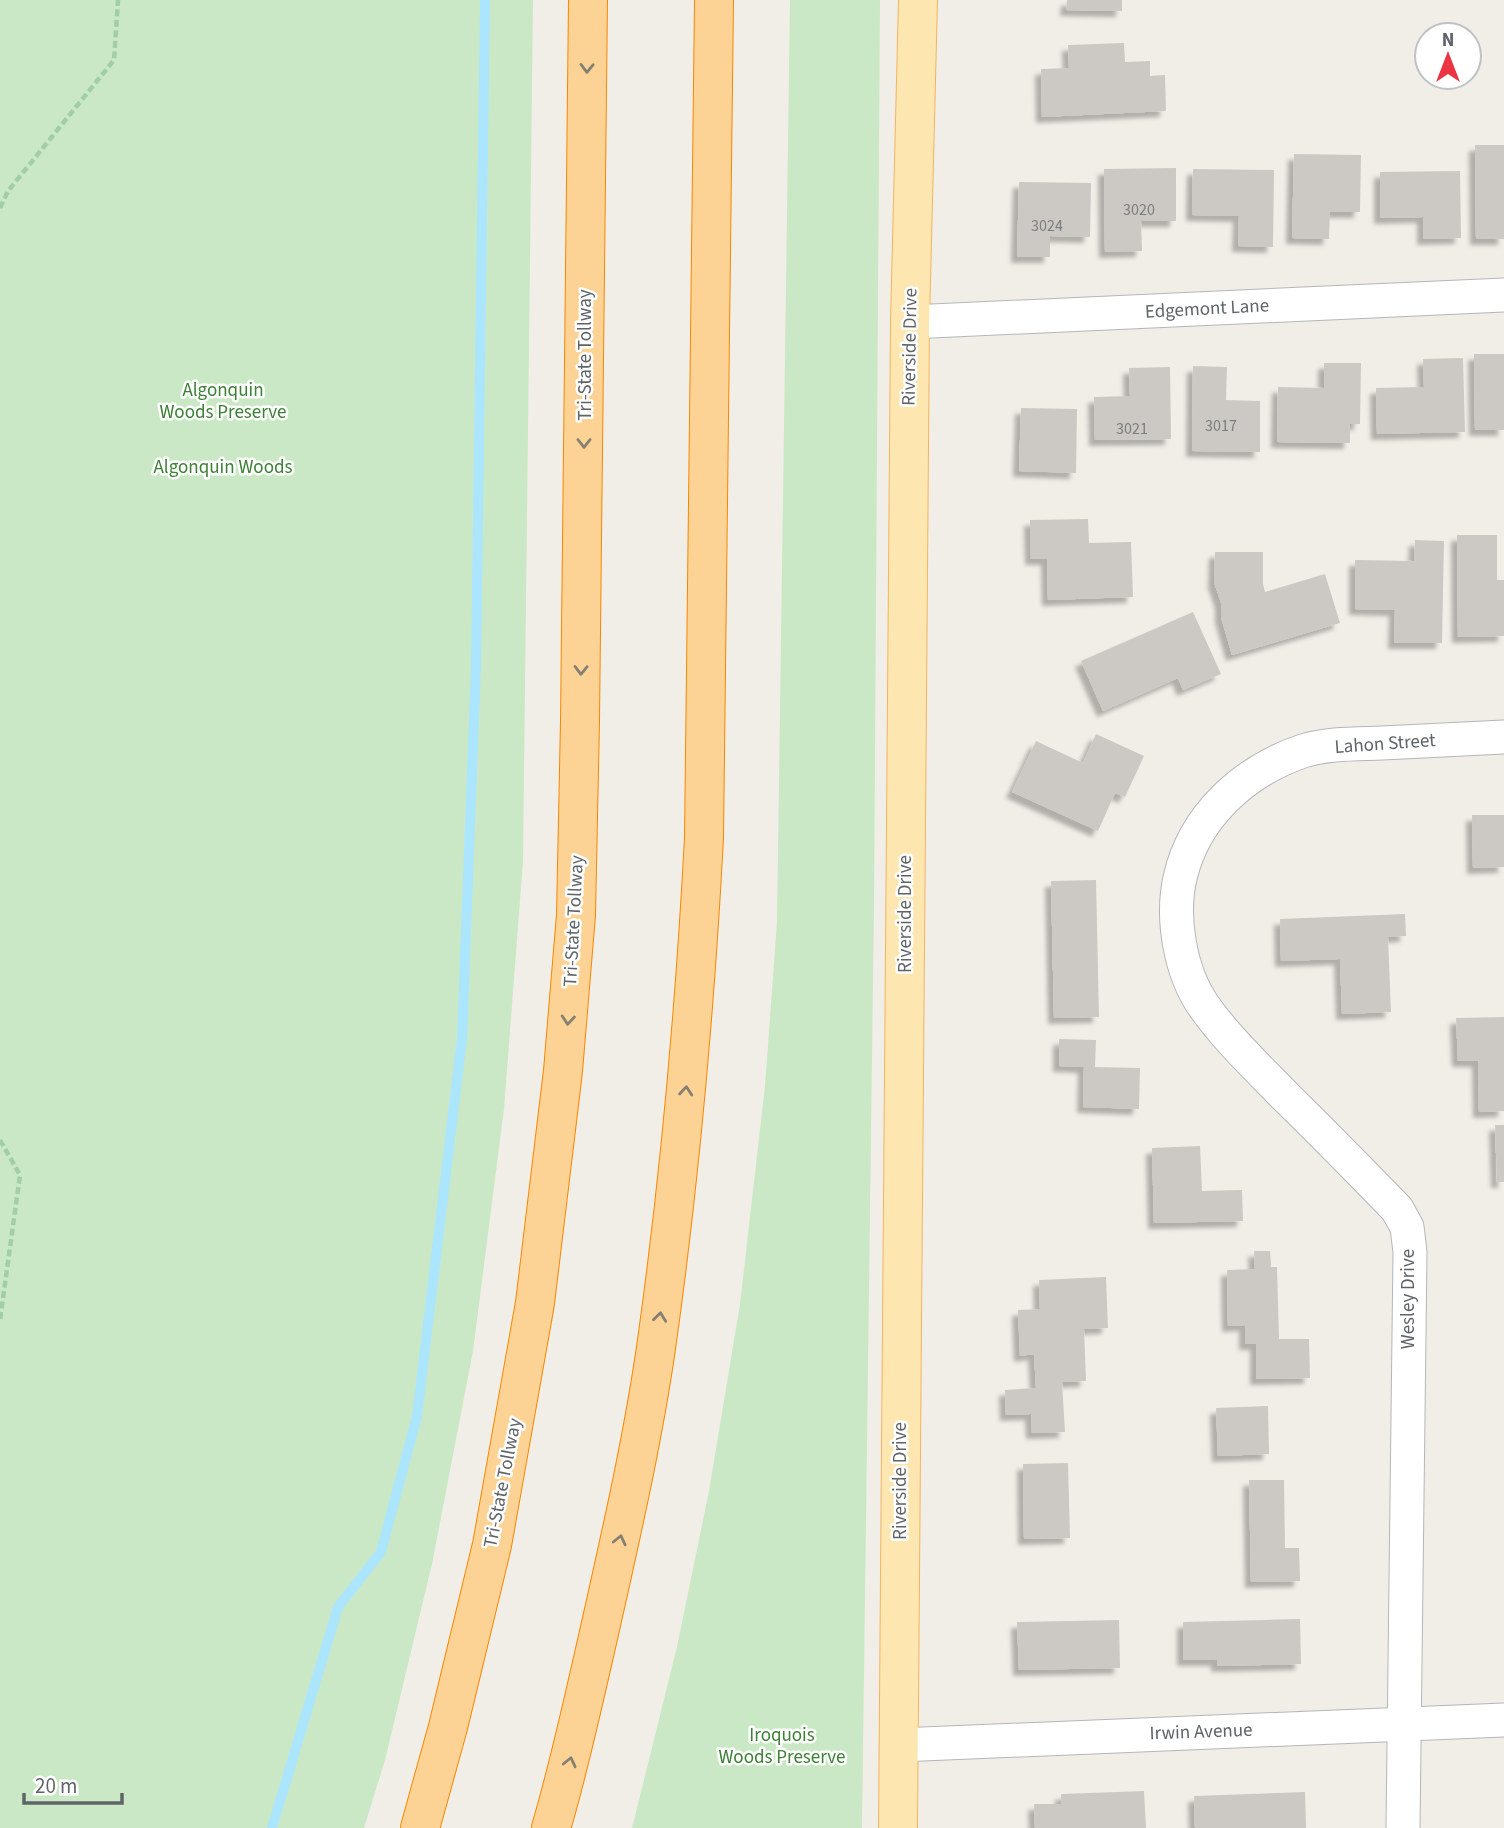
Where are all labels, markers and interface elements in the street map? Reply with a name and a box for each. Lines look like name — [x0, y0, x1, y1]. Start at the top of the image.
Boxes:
north arrow — [1413, 21, 1483, 91]
text: N — [1442, 27, 1454, 54]
one-way arrow — [579, 63, 595, 74]
house number: 3020 — [1123, 199, 1155, 221]
house number: 3024 — [1031, 215, 1063, 237]
street label: Riverside Drive — [895, 288, 925, 406]
street label: Tri-State Tollway — [572, 289, 599, 421]
street label: Edgemont Lane — [1144, 292, 1270, 326]
park label: Algonquin Woods Preserve — [159, 377, 287, 426]
house number: 3017 — [1205, 415, 1237, 437]
house number: 3021 — [1116, 418, 1148, 440]
one-way arrow — [576, 438, 592, 448]
park label: Algonquin Woods — [154, 454, 293, 481]
one-way arrow — [574, 665, 589, 676]
street label: Lahon Street — [1334, 727, 1437, 761]
street label: Tri-State Tollway — [557, 855, 591, 987]
street label: Riverside Drive — [892, 855, 919, 973]
one-way arrow — [561, 1015, 576, 1026]
one-way arrow — [678, 1085, 693, 1096]
street label: Wesley Drive — [1395, 1249, 1422, 1349]
one-way arrow — [652, 1311, 667, 1322]
street label: Tri-State Tollway — [477, 1416, 529, 1550]
street label: Riverside Drive — [887, 1422, 914, 1540]
one-way arrow — [612, 1534, 626, 1546]
street label: Irwin Avenue — [1149, 1717, 1253, 1747]
park label: Iroquois Woods Preserve — [718, 1722, 846, 1771]
one-way arrow — [561, 1756, 576, 1768]
scale bar — [24, 1762, 122, 1806]
text: 20 m — [35, 1771, 77, 1801]

